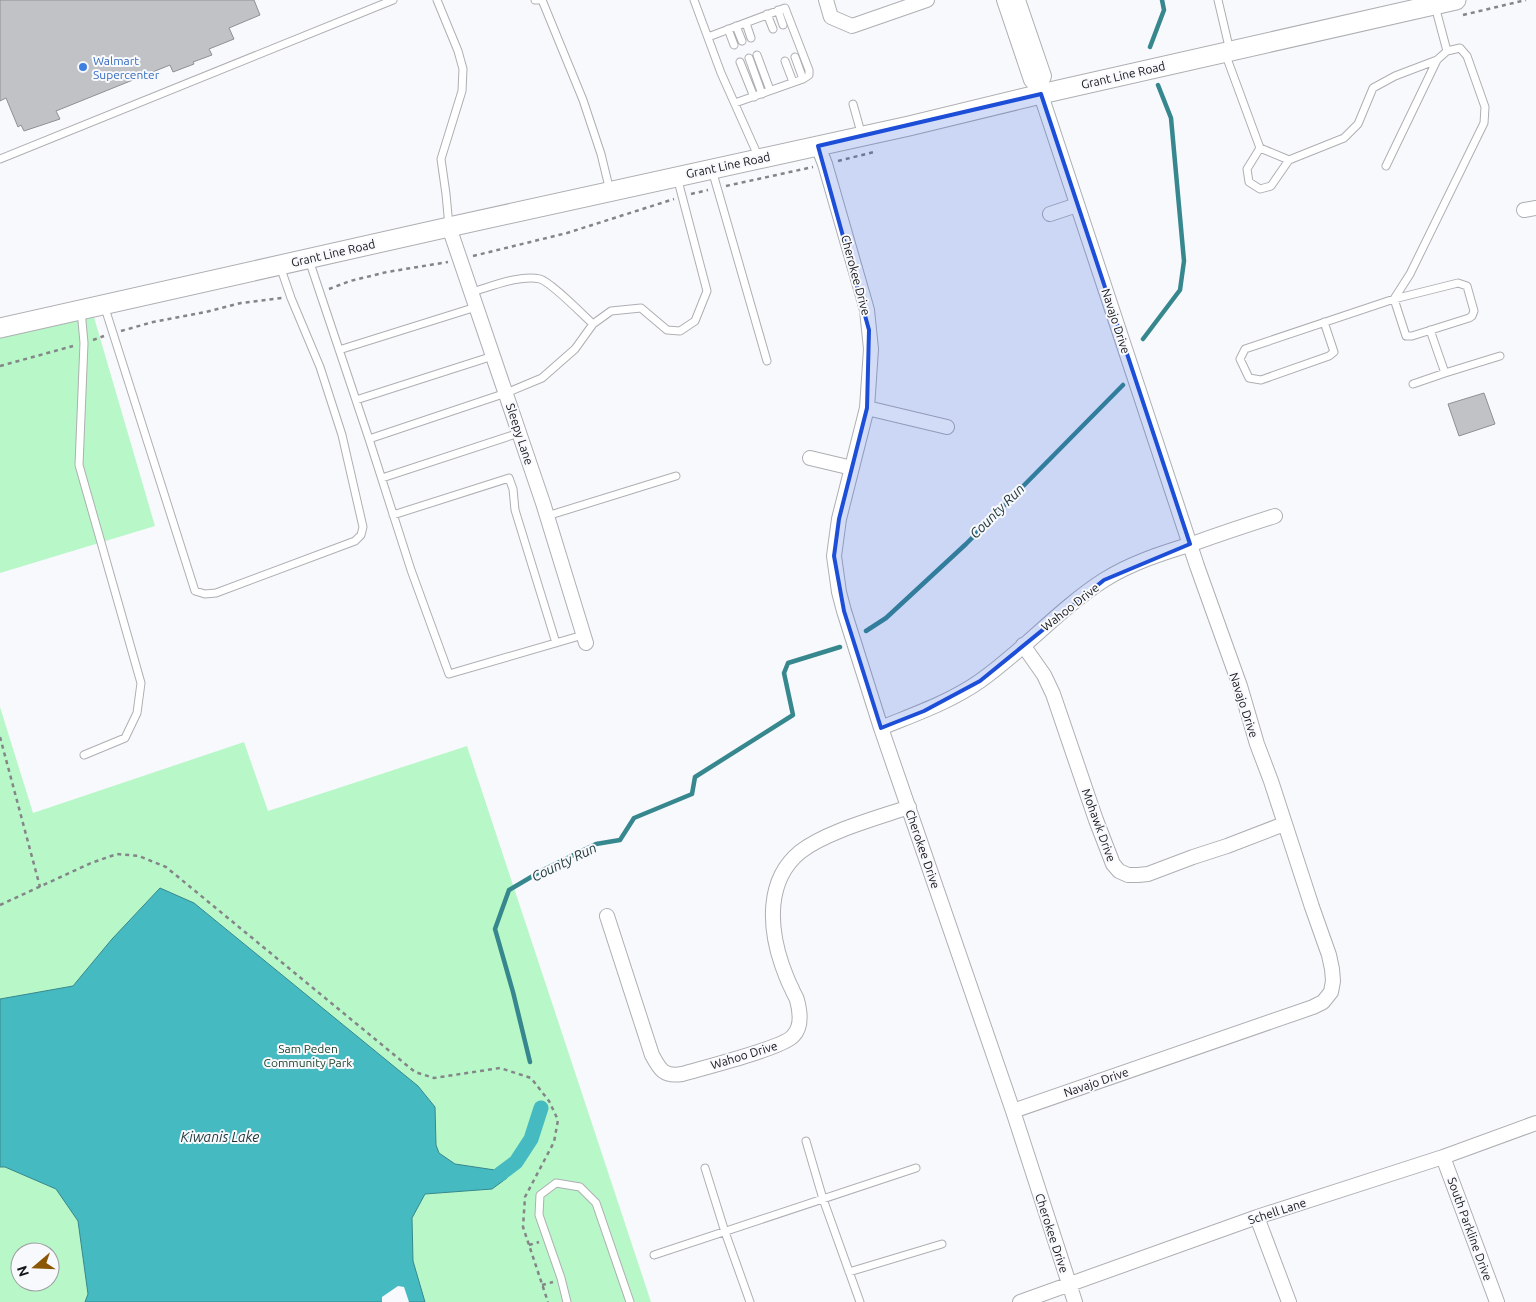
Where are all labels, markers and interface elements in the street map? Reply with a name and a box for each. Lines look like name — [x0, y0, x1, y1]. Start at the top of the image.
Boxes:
place label: Walmart Supercenter — [93, 54, 160, 81]
street label: Grant Line Road — [1080, 59, 1166, 91]
marker: Walmart Supercenter — [77, 61, 89, 73]
street label: Grant Line Road — [685, 150, 771, 180]
street label: Cherokee Drive — [839, 233, 873, 317]
street label: Grant Line Road — [290, 237, 376, 269]
street label: Navajo Drive — [1099, 287, 1133, 355]
street label: Sleepy Lane — [504, 402, 536, 466]
water label: County Run — [966, 480, 1028, 542]
street label: Wahoo Drive — [1039, 581, 1101, 633]
street label: Navajo Drive — [1227, 671, 1261, 739]
street label: Mohawk Drive — [1080, 787, 1118, 863]
street label: Cherokee Drive — [903, 808, 943, 890]
water label: County Run — [529, 839, 599, 885]
street label: Wahoo Drive — [709, 1039, 779, 1071]
park label: Sam Peden Community Park — [264, 1042, 352, 1069]
street label: Navajo Drive — [1062, 1065, 1130, 1099]
water label: Kiwanis Lake — [181, 1129, 259, 1145]
street label: South Parkline Drive — [1445, 1176, 1495, 1282]
street label: Cherokee Drive — [1033, 1192, 1071, 1274]
street label: Schell Lane — [1246, 1196, 1308, 1226]
north arrow — [10, 1242, 60, 1292]
text: N — [13, 1264, 32, 1279]

